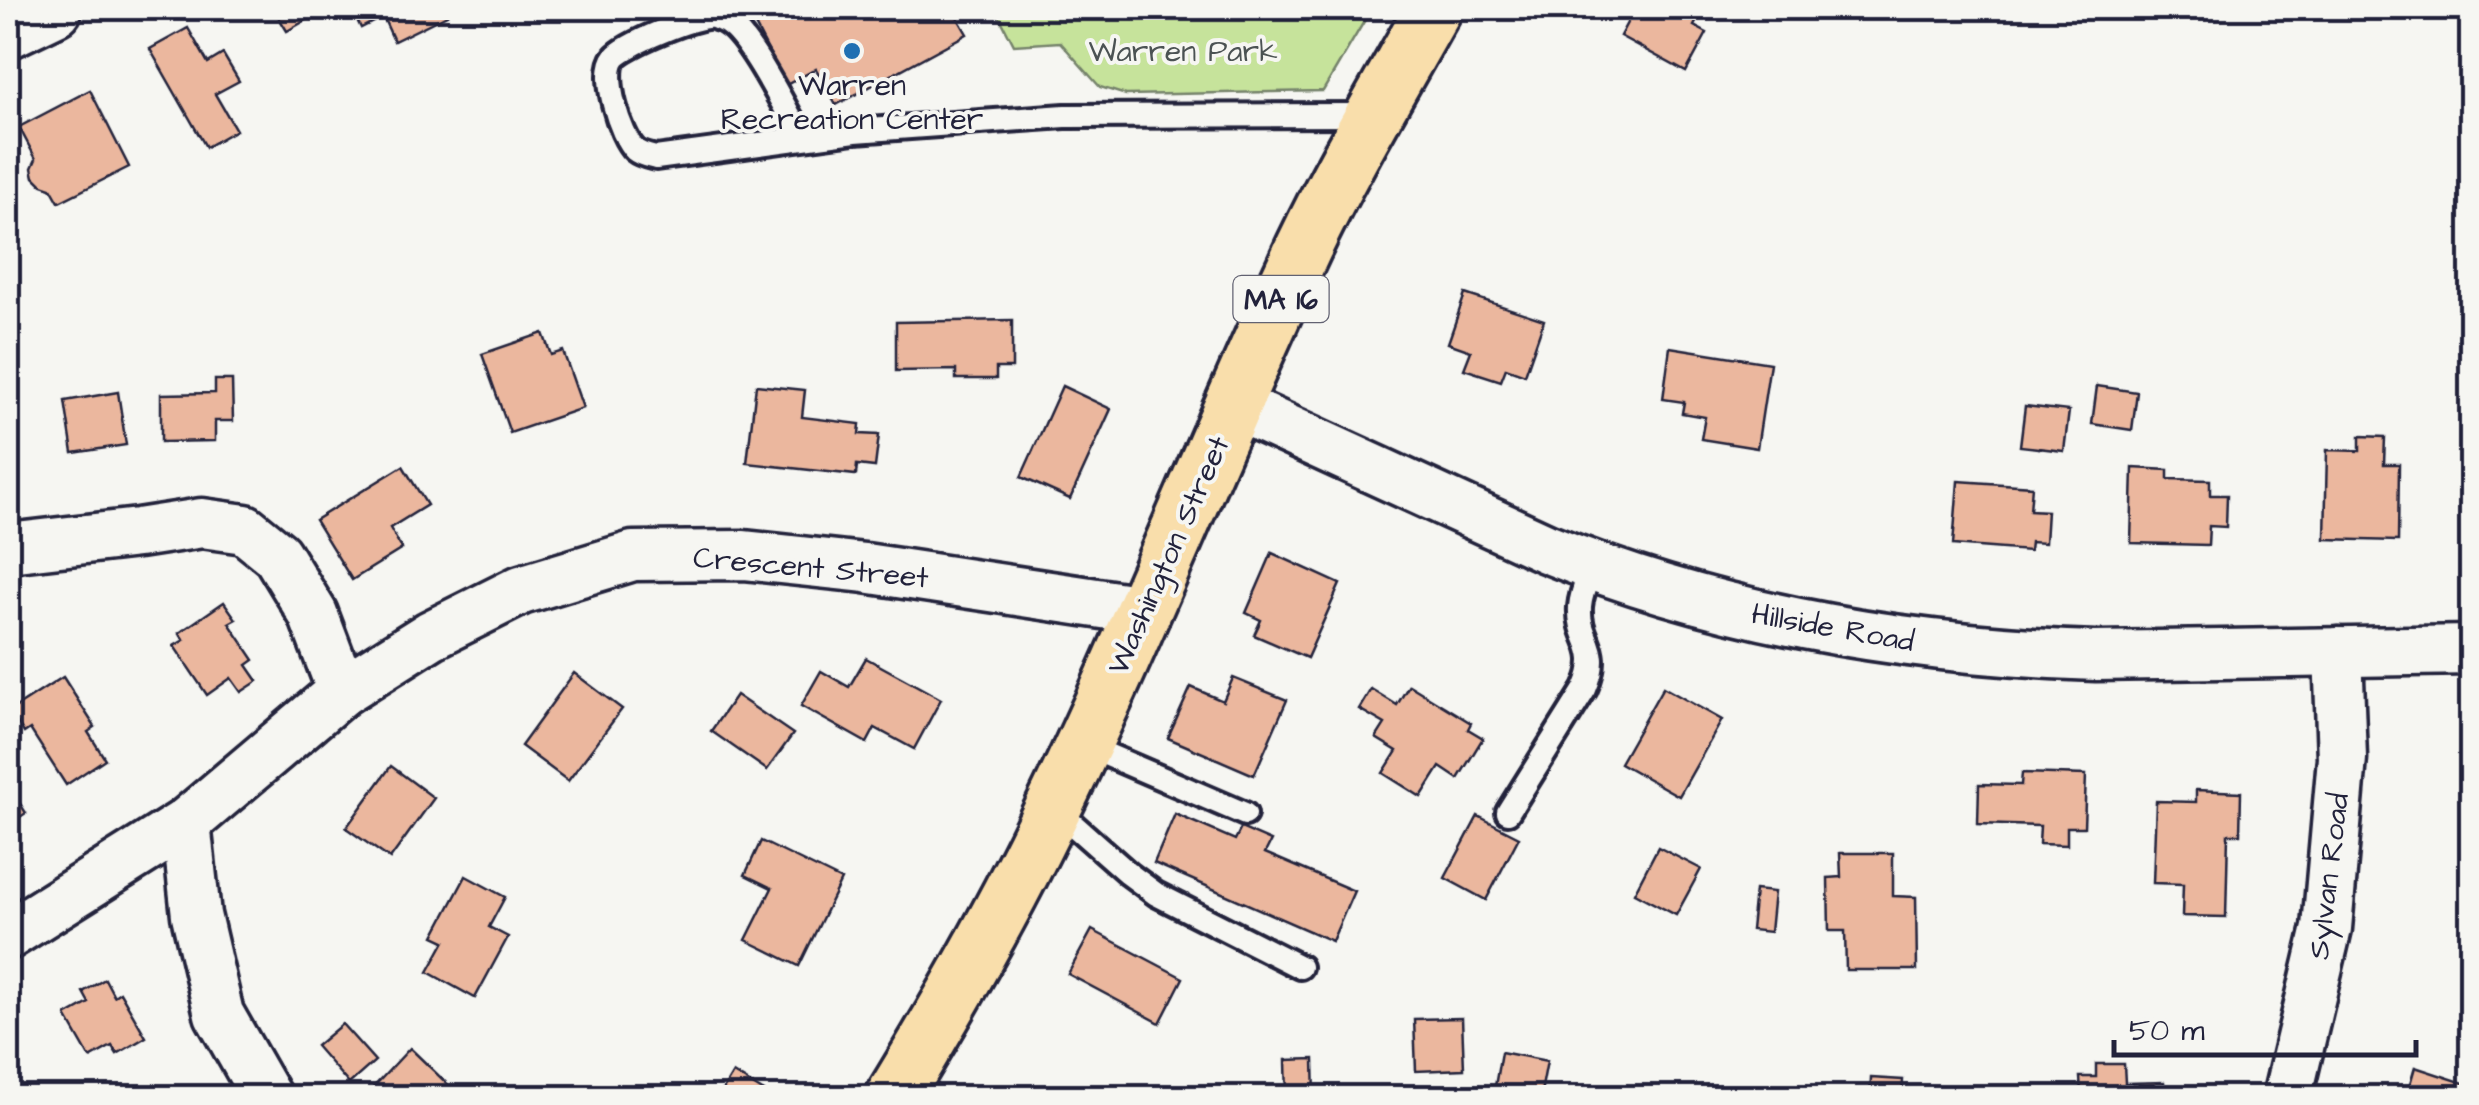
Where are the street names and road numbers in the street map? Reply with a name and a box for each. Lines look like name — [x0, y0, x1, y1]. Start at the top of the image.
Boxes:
road number: MA 16 — [1234, 276, 1328, 322]
street label: Washington Street — [1097, 429, 1241, 682]
street label: Crescent Street — [692, 537, 930, 599]
street label: Hillside Road — [1748, 593, 1917, 663]
street label: Sylvan Road — [2298, 791, 2361, 962]

